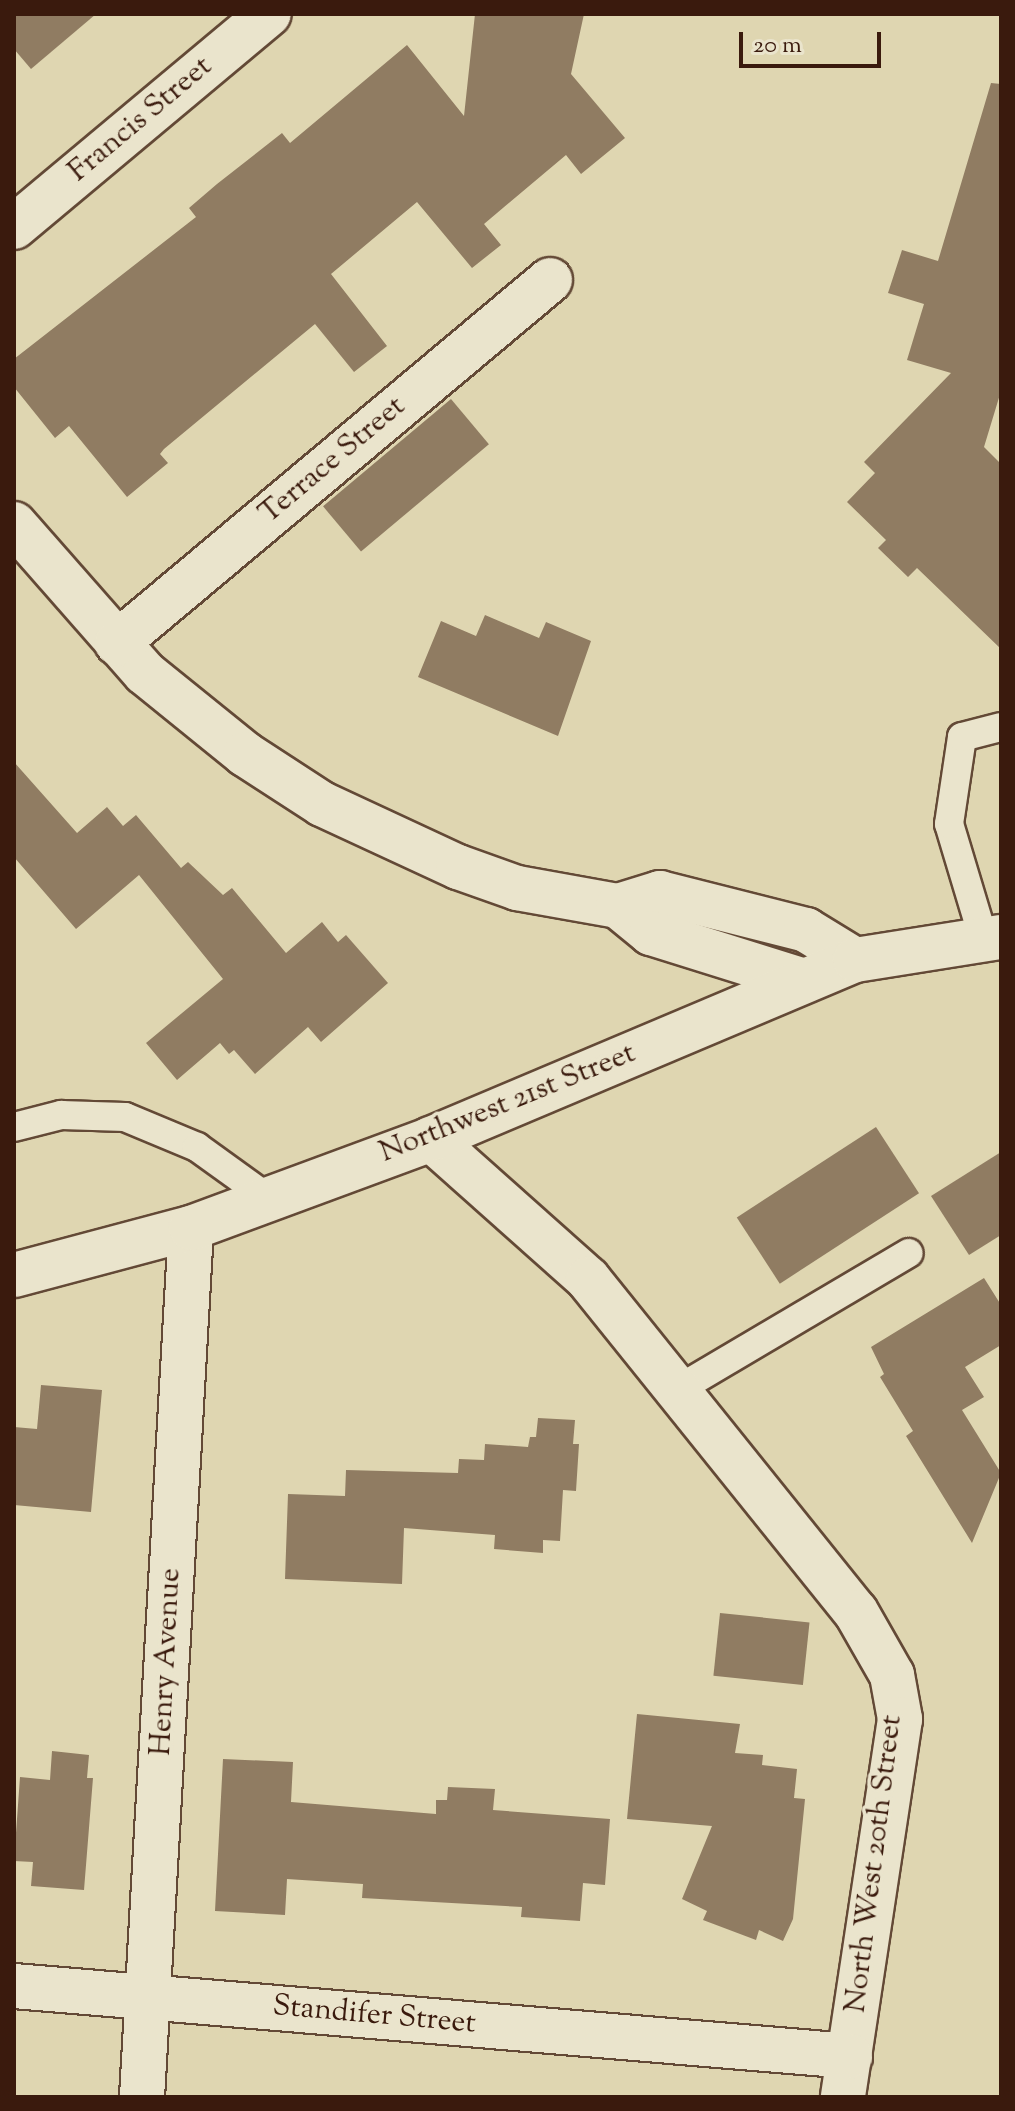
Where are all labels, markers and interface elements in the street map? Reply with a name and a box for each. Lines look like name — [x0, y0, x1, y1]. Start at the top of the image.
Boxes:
scale bar — [743, 16, 885, 66]
text: 20 m — [753, 29, 802, 63]
street label: Francis Street — [62, 50, 220, 190]
street label: Terrace Street — [253, 389, 413, 533]
street label: Northwest 21st Street — [375, 1036, 641, 1172]
street label: Henry Avenue — [144, 1567, 190, 1757]
street label: North West 20th Street — [839, 1713, 911, 2015]
street label: Standifer Street — [271, 1989, 477, 2043]

